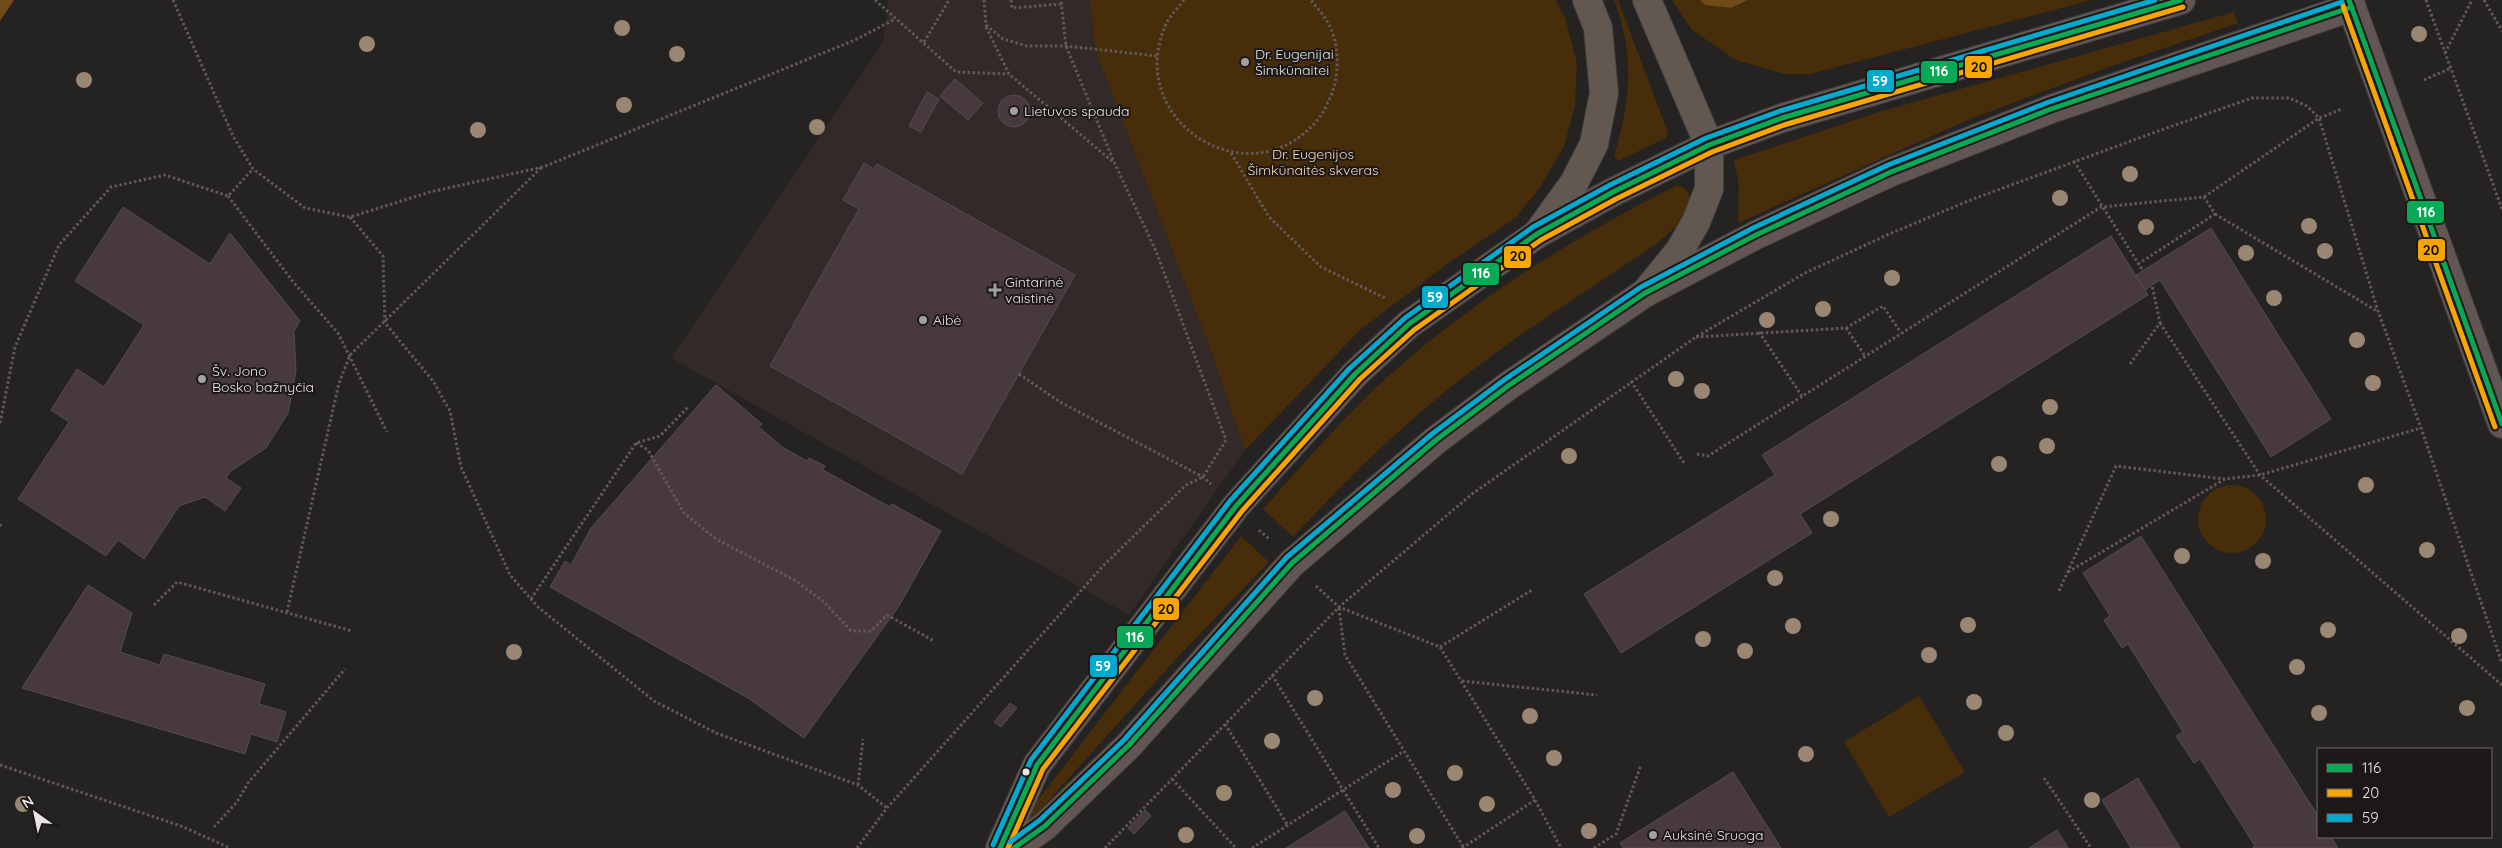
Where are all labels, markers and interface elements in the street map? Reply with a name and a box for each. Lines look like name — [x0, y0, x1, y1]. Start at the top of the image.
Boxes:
place label: Dr. Eugenijai Šimkūnaitei — [1255, 45, 1334, 79]
line badge: 20 — [1964, 55, 1993, 79]
marker: Dr. Eugenijai Šimkūnaitei — [1239, 56, 1251, 68]
text: 20 — [1971, 58, 1988, 76]
line badge: 116 — [1920, 60, 1958, 84]
text: 116 — [1930, 62, 1949, 80]
line badge: 59 — [1866, 69, 1895, 93]
text: 59 — [1872, 72, 1888, 90]
place label: Lietuvos spauda — [1024, 102, 1130, 120]
marker: Lietuvos spauda — [1008, 105, 1020, 117]
park label: Dr. Eugenijos Šimkūnaitės skveras — [1247, 145, 1379, 179]
line badge: 116 — [2406, 200, 2445, 224]
text: 116 — [2417, 203, 2436, 221]
line badge: 20 — [2417, 238, 2446, 262]
text: 20 — [2423, 241, 2440, 259]
line badge: 20 — [1503, 245, 1532, 269]
text: 20 — [1510, 247, 1527, 265]
line badge: 116 — [1462, 262, 1500, 286]
text: 116 — [1472, 264, 1491, 282]
place label: Gintarinė vaistinė — [1005, 273, 1064, 307]
marker: Gintarinė vaistinė — [989, 284, 1001, 296]
line badge: 59 — [1421, 285, 1449, 309]
text: 59 — [1427, 288, 1443, 306]
place label: Aibė — [933, 311, 962, 329]
marker: Aibė — [917, 314, 929, 326]
place label: Šv. Jono Bosko bažnyčia — [212, 362, 314, 396]
marker: Šv. Jono Bosko bažnyčia — [196, 373, 208, 385]
line badge: 20 — [1152, 597, 1180, 621]
text: 20 — [1158, 600, 1175, 618]
line badge: 116 — [1116, 625, 1154, 649]
text: 116 — [1126, 628, 1145, 646]
line badge: 59 — [1089, 654, 1118, 678]
text: 59 — [1095, 657, 1111, 675]
legend — [2317, 748, 2492, 838]
text: 116 — [2362, 758, 2381, 777]
unlabelled marker — [1021, 767, 1031, 777]
text: 20 — [2362, 783, 2379, 802]
north arrow — [10, 788, 60, 838]
text: N — [19, 792, 37, 812]
text: 59 — [2362, 808, 2379, 827]
place label: Auksinė Sruoga — [1663, 826, 1764, 844]
marker: Auksinė Sruoga — [1647, 829, 1659, 841]

